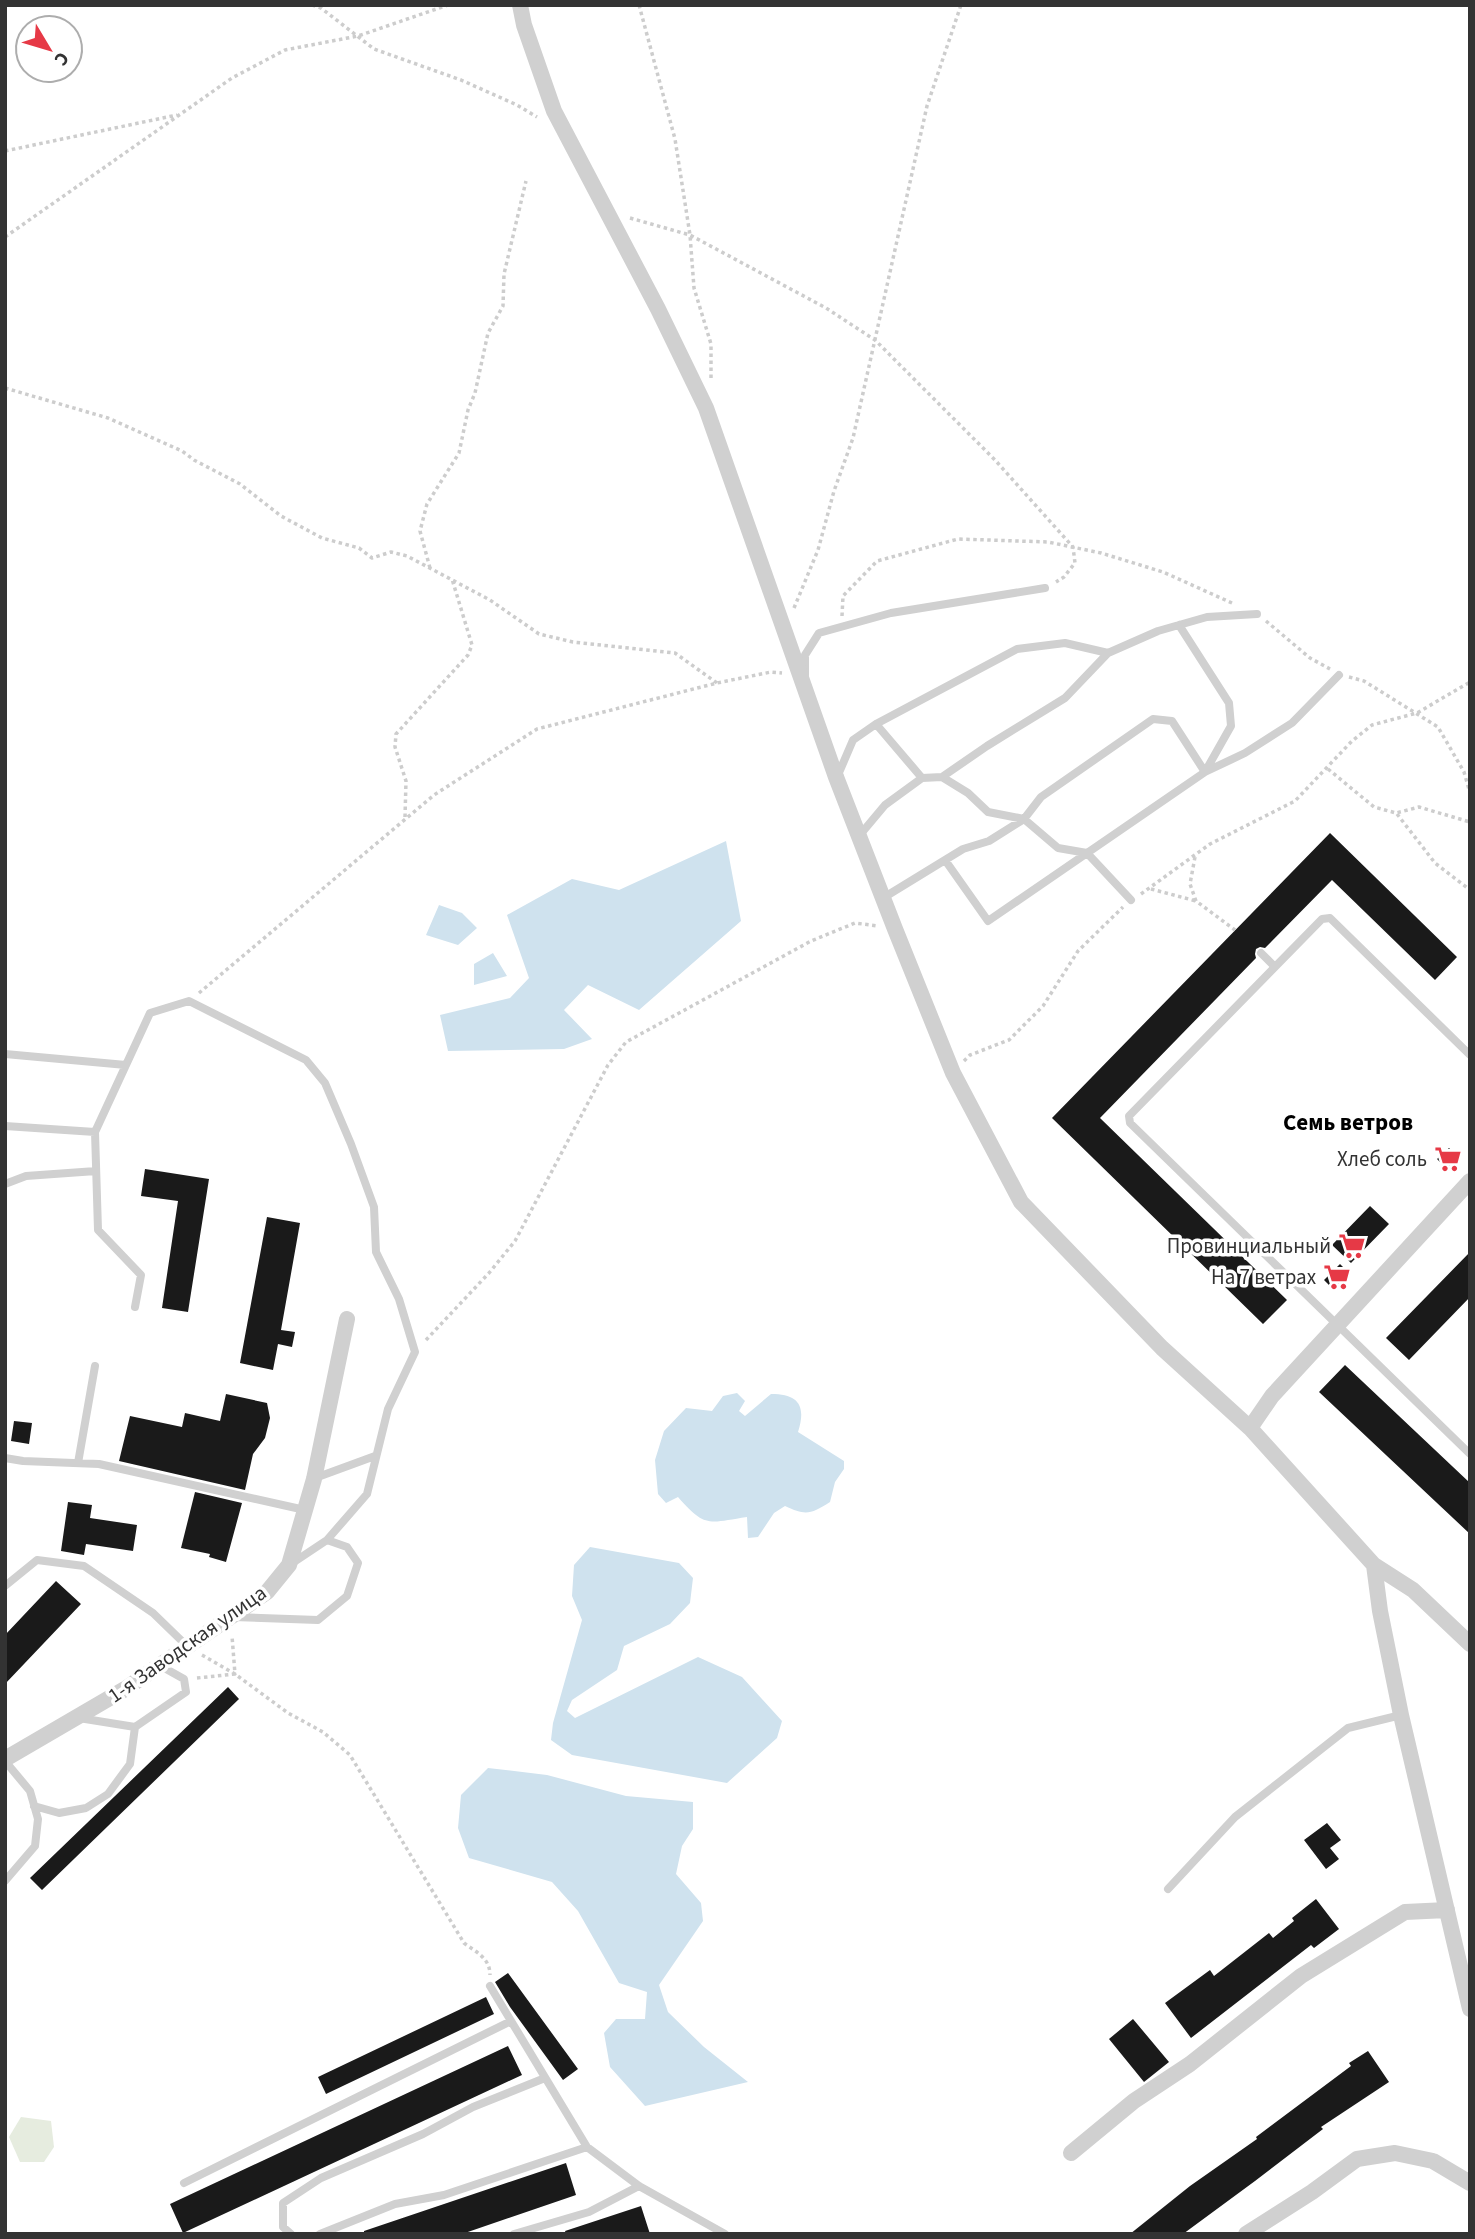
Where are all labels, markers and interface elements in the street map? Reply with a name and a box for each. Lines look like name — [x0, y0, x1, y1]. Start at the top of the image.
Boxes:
north arrow — [14, 14, 84, 84]
text: С — [47, 46, 75, 71]
district label: Семь ветров — [1283, 1106, 1413, 1139]
place label: Хлеб соль — [1337, 1144, 1427, 1174]
supermarket icon: Хлеб соль — [1433, 1144, 1463, 1174]
place label: Провинциальный — [1167, 1231, 1331, 1261]
supermarket icon: Провинциальный — [1337, 1231, 1367, 1261]
place label: На 7 ветрах — [1211, 1262, 1317, 1292]
supermarket icon: На 7 ветрах — [1322, 1262, 1352, 1292]
street label: 1-я Заводская улица — [102, 1578, 272, 1710]

